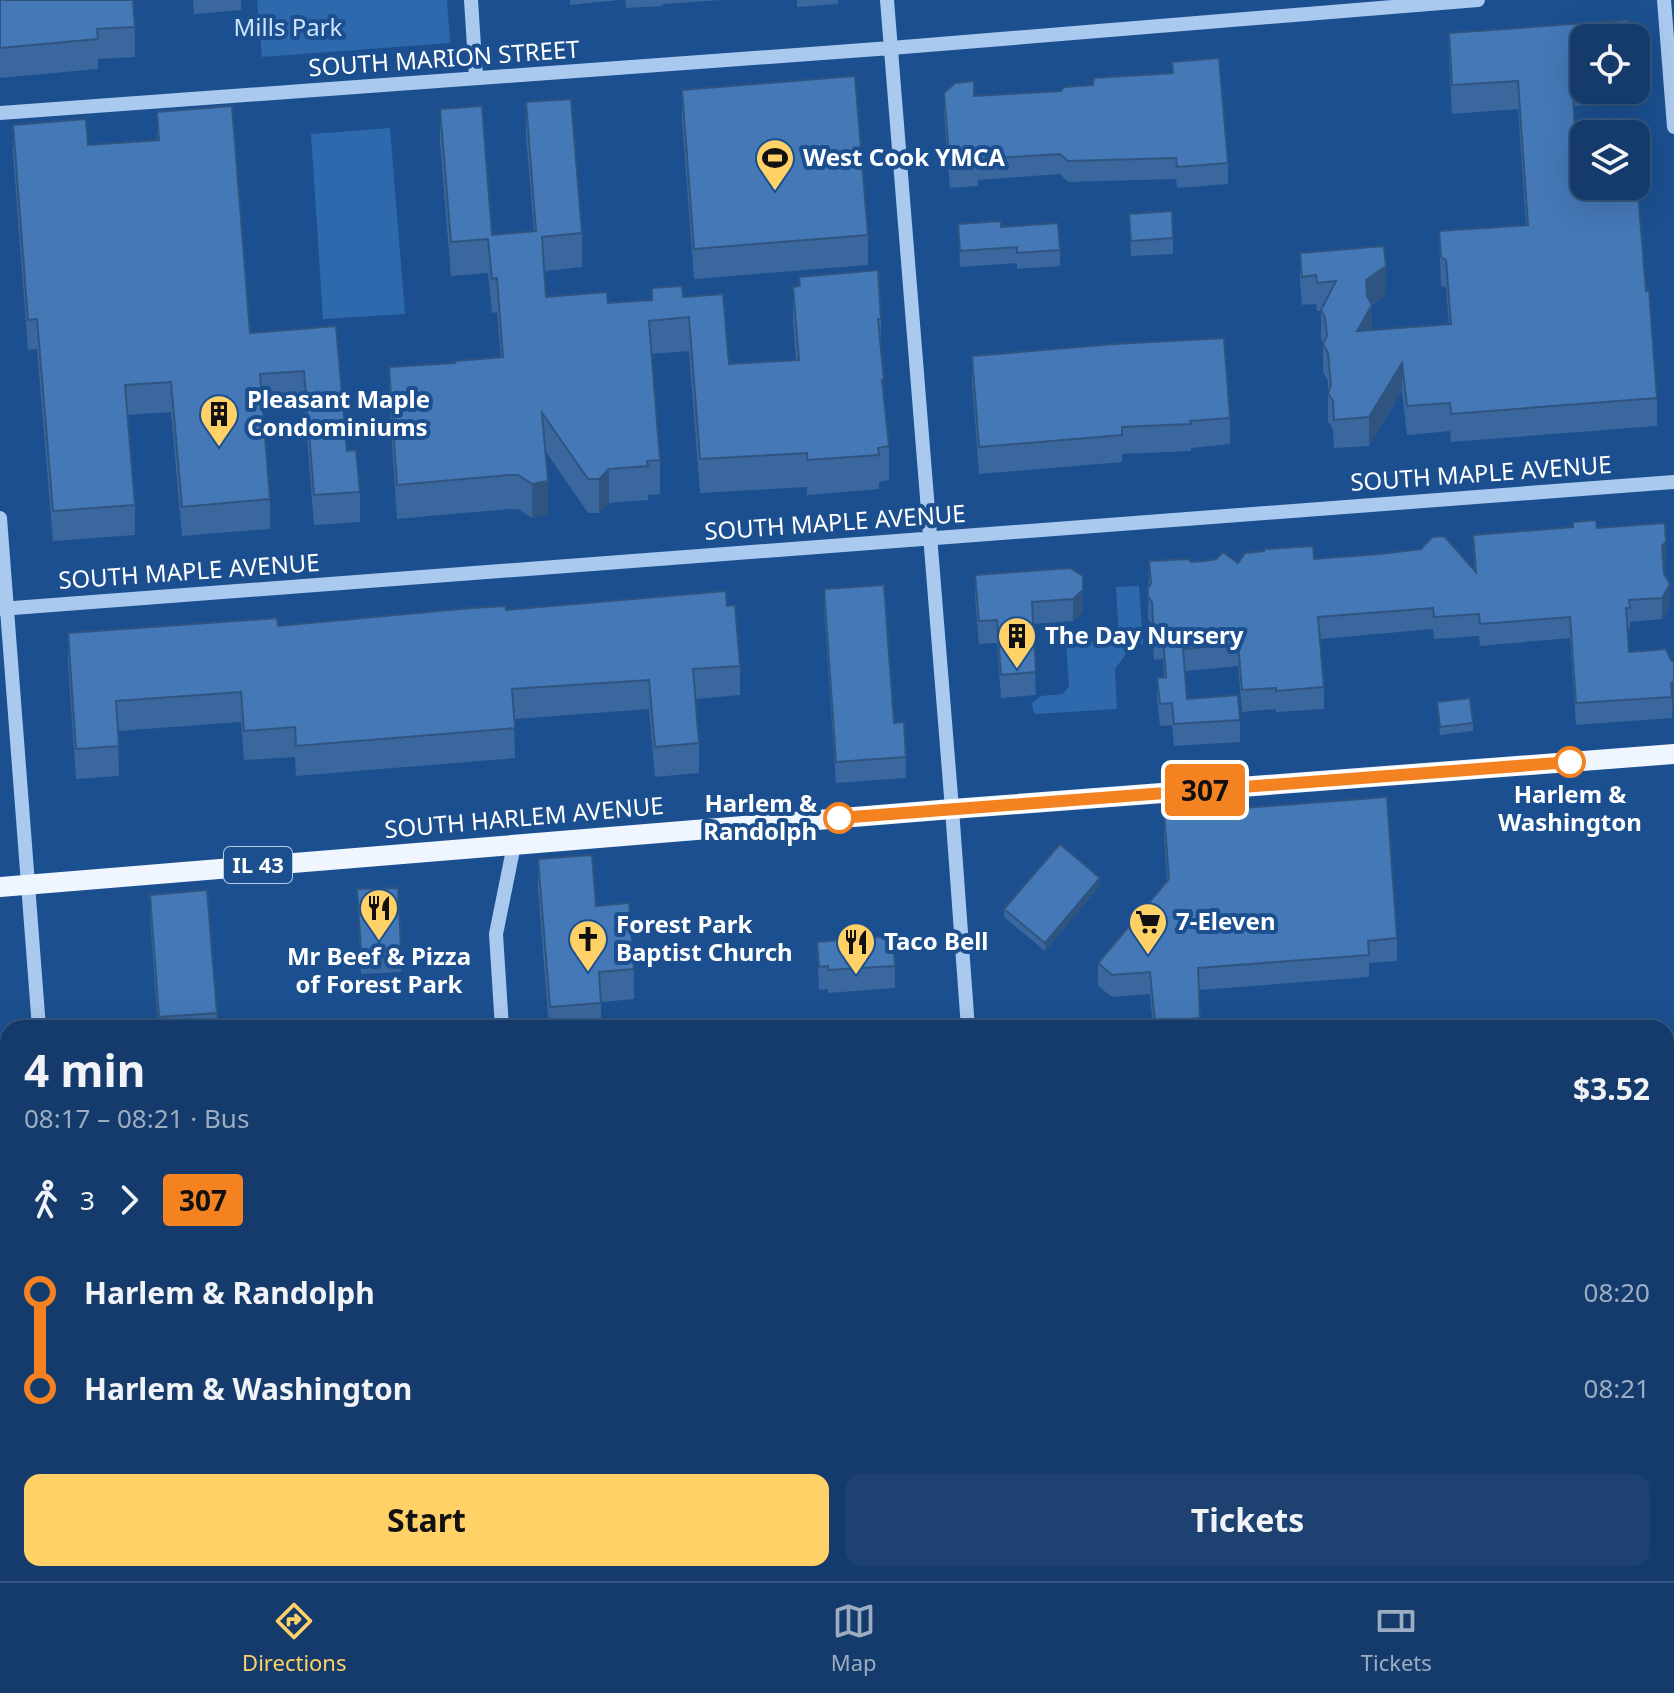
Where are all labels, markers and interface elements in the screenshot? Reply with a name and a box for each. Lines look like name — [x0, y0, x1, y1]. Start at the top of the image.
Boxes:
park label: Mills Park — [234, 10, 343, 43]
map controls — [1570, 24, 1650, 200]
button: locate — [1570, 24, 1650, 104]
street label: SOUTH MARION STREET — [307, 32, 581, 83]
button: layers — [1570, 120, 1650, 200]
sports icon: West Cook YMCA — [754, 137, 796, 192]
place label: West Cook YMCA — [803, 140, 1005, 173]
place label: Pleasant Maple Condominiums — [247, 382, 430, 443]
building icon: Pleasant Maple Condominiums — [198, 393, 240, 448]
street label: SOUTH MAPLE AVENUE — [1349, 447, 1613, 498]
street label: SOUTH MAPLE AVENUE — [703, 496, 967, 547]
street label: SOUTH MAPLE AVENUE — [57, 545, 321, 596]
building icon: The Day Nursery — [996, 615, 1038, 670]
place label: The Day Nursery — [1045, 618, 1244, 651]
marker: Harlem & Washington — [1555, 747, 1585, 777]
line badge: 307 — [1159, 764, 1251, 816]
text: 307 — [1181, 771, 1229, 809]
place label: Harlem & Washington — [1498, 777, 1642, 838]
place label: Harlem & Randolph — [703, 786, 817, 847]
street label: SOUTH HARLEM AVENUE — [383, 788, 665, 845]
marker: Harlem & Randolph — [824, 803, 854, 833]
road number: IL 43 — [224, 847, 292, 883]
restaurant icon: Mr Beef & Pizza of Forest Park — [358, 887, 400, 942]
supermarket icon: 7-Eleven — [1127, 901, 1169, 956]
place label: 7-Eleven — [1176, 904, 1275, 937]
place label: Forest Park Baptist Church — [616, 907, 793, 968]
church icon: Forest Park Baptist Church — [567, 918, 609, 973]
restaurant icon: Taco Bell — [835, 921, 877, 976]
place label: Taco Bell — [884, 924, 989, 957]
place label: Mr Beef & Pizza of Forest Park — [287, 939, 471, 1000]
text: 4 min — [24, 1040, 145, 1100]
text: $3.52 — [1573, 1068, 1650, 1109]
text: 08:17 – 08:21 · Bus — [24, 1100, 249, 1136]
icon: walk — [24, 1178, 68, 1222]
icon: forward — [107, 1178, 151, 1222]
text: 307 — [179, 1181, 227, 1219]
text: 3 — [80, 1182, 95, 1218]
text: Harlem & Randolph — [84, 1272, 375, 1313]
text: 08:20 — [1584, 1274, 1650, 1310]
text: Harlem & Washington — [84, 1368, 412, 1409]
text: 08:21 — [1584, 1370, 1650, 1406]
button: Start — [24, 1474, 829, 1566]
button: Tickets — [845, 1474, 1650, 1566]
tab: Directions — [242, 1599, 347, 1677]
tab: Map — [831, 1599, 877, 1677]
tab: Tickets — [1361, 1599, 1432, 1677]

